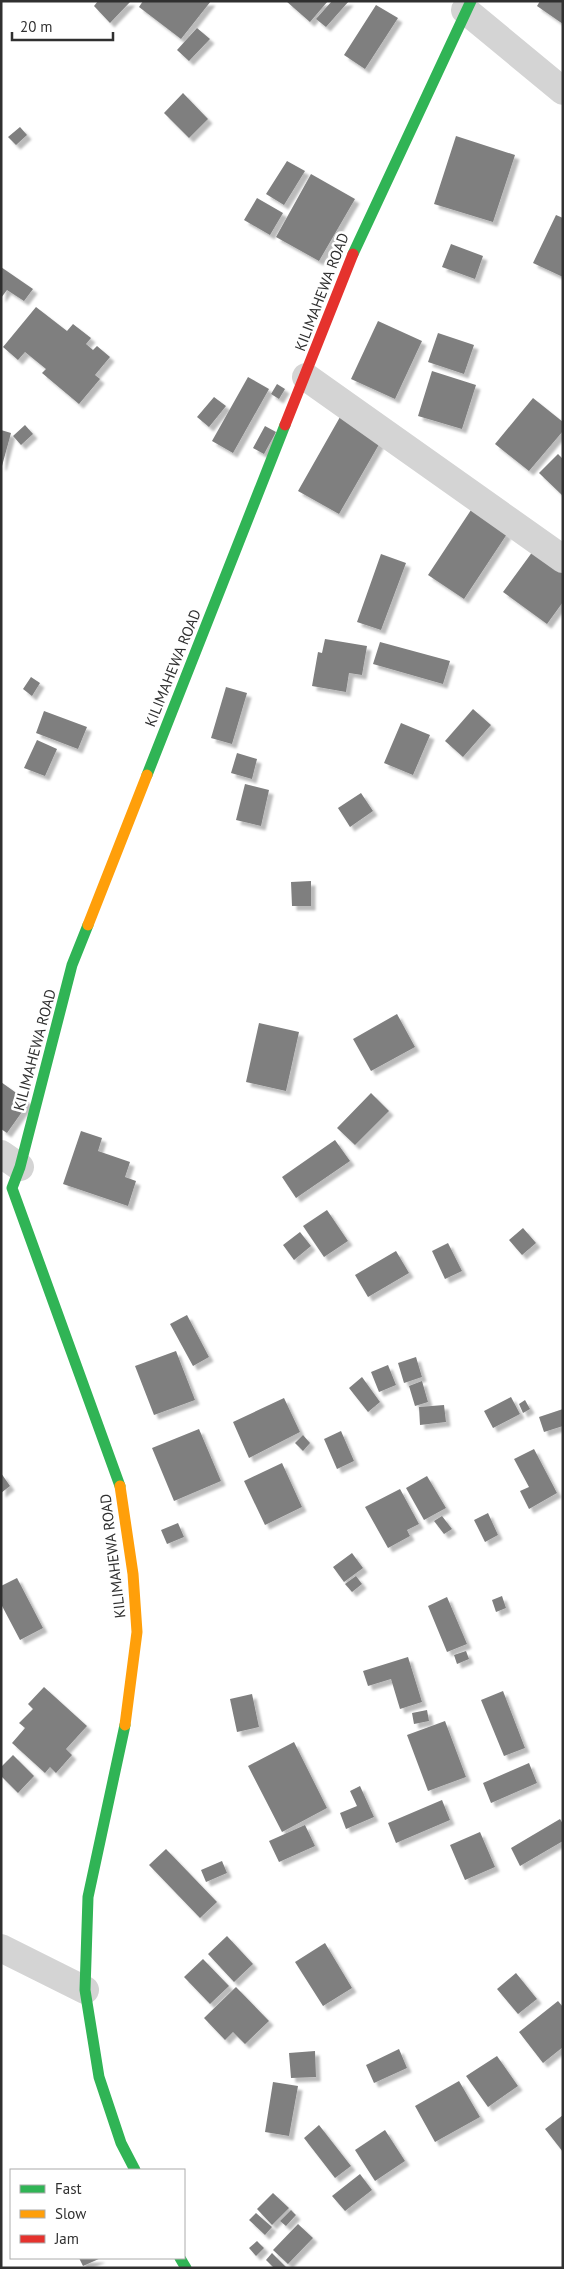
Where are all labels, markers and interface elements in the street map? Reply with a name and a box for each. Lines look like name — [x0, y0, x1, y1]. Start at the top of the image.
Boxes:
scale bar — [12, 10, 114, 42]
text: 20 m — [20, 17, 53, 36]
street label: KILIMAHEWA ROAD — [290, 230, 353, 354]
street label: KILIMAHEWA ROAD — [140, 606, 205, 729]
street label: KILIMAHEWA ROAD — [9, 987, 60, 1113]
street label: KILIMAHEWA ROAD — [95, 1493, 130, 1619]
legend — [10, 2169, 185, 2259]
text: Fast — [55, 2179, 82, 2198]
text: Slow — [55, 2204, 86, 2223]
text: Jam — [54, 2229, 79, 2248]

